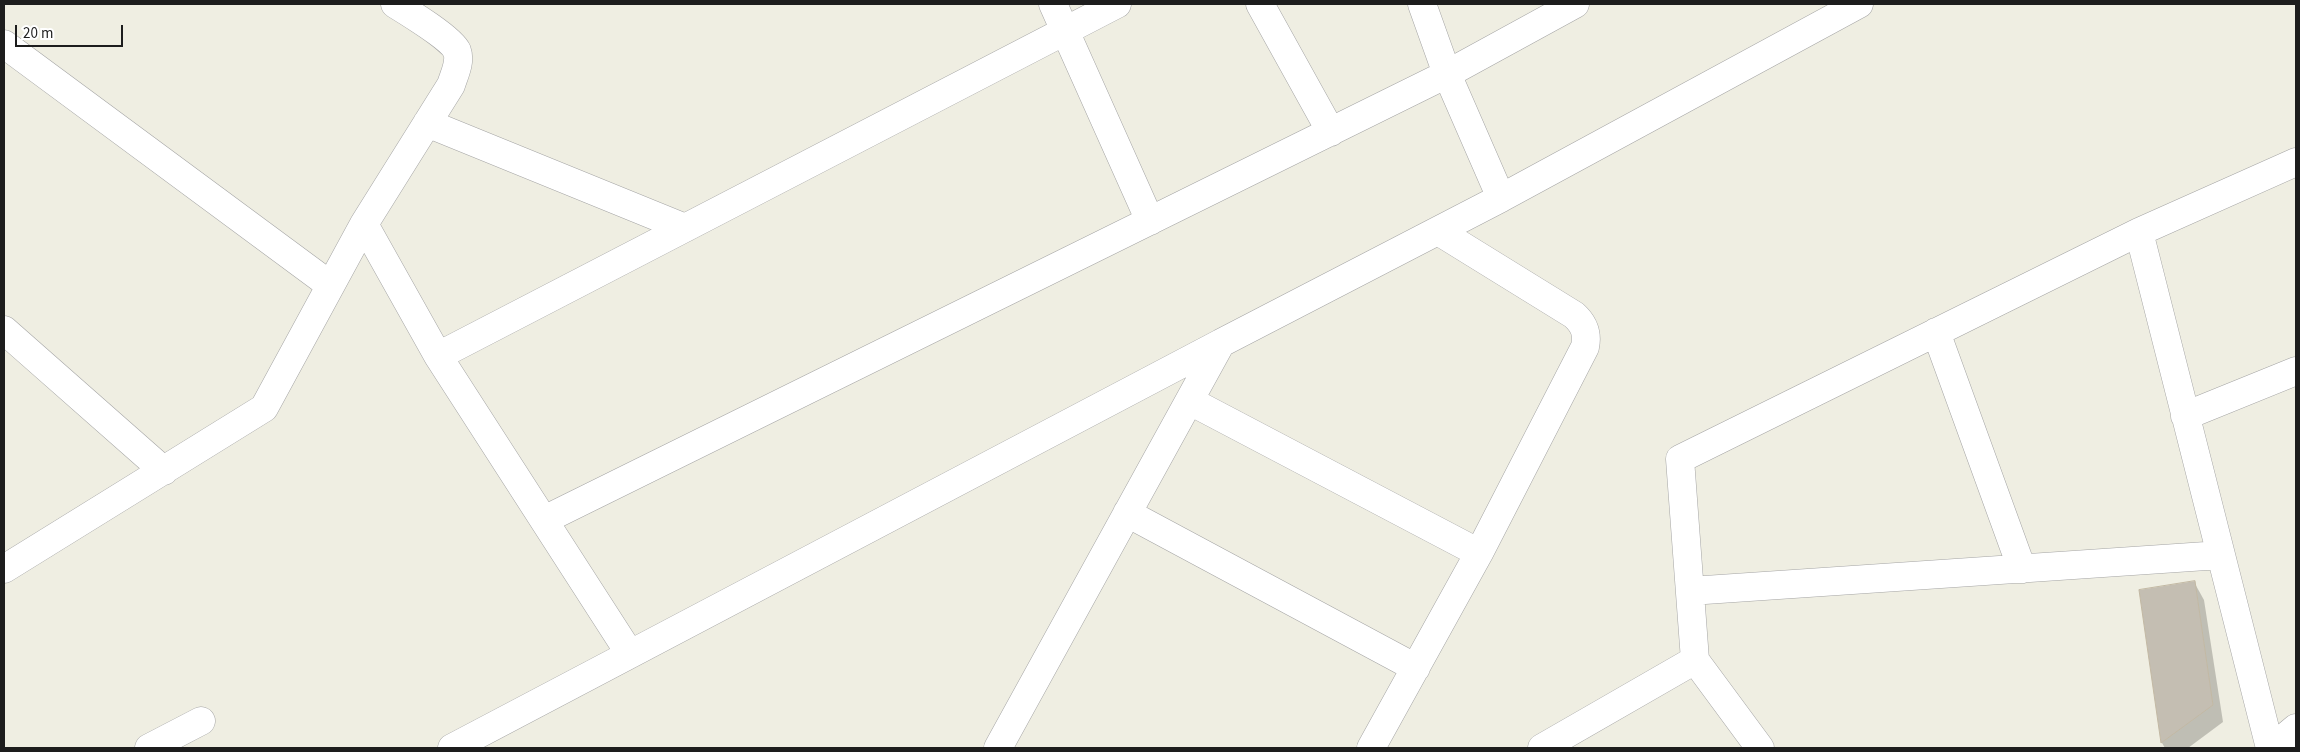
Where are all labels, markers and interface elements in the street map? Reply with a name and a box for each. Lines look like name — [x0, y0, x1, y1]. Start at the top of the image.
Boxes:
scale bar — [18, 15, 125, 47]
text: 20 m — [23, 23, 53, 44]

